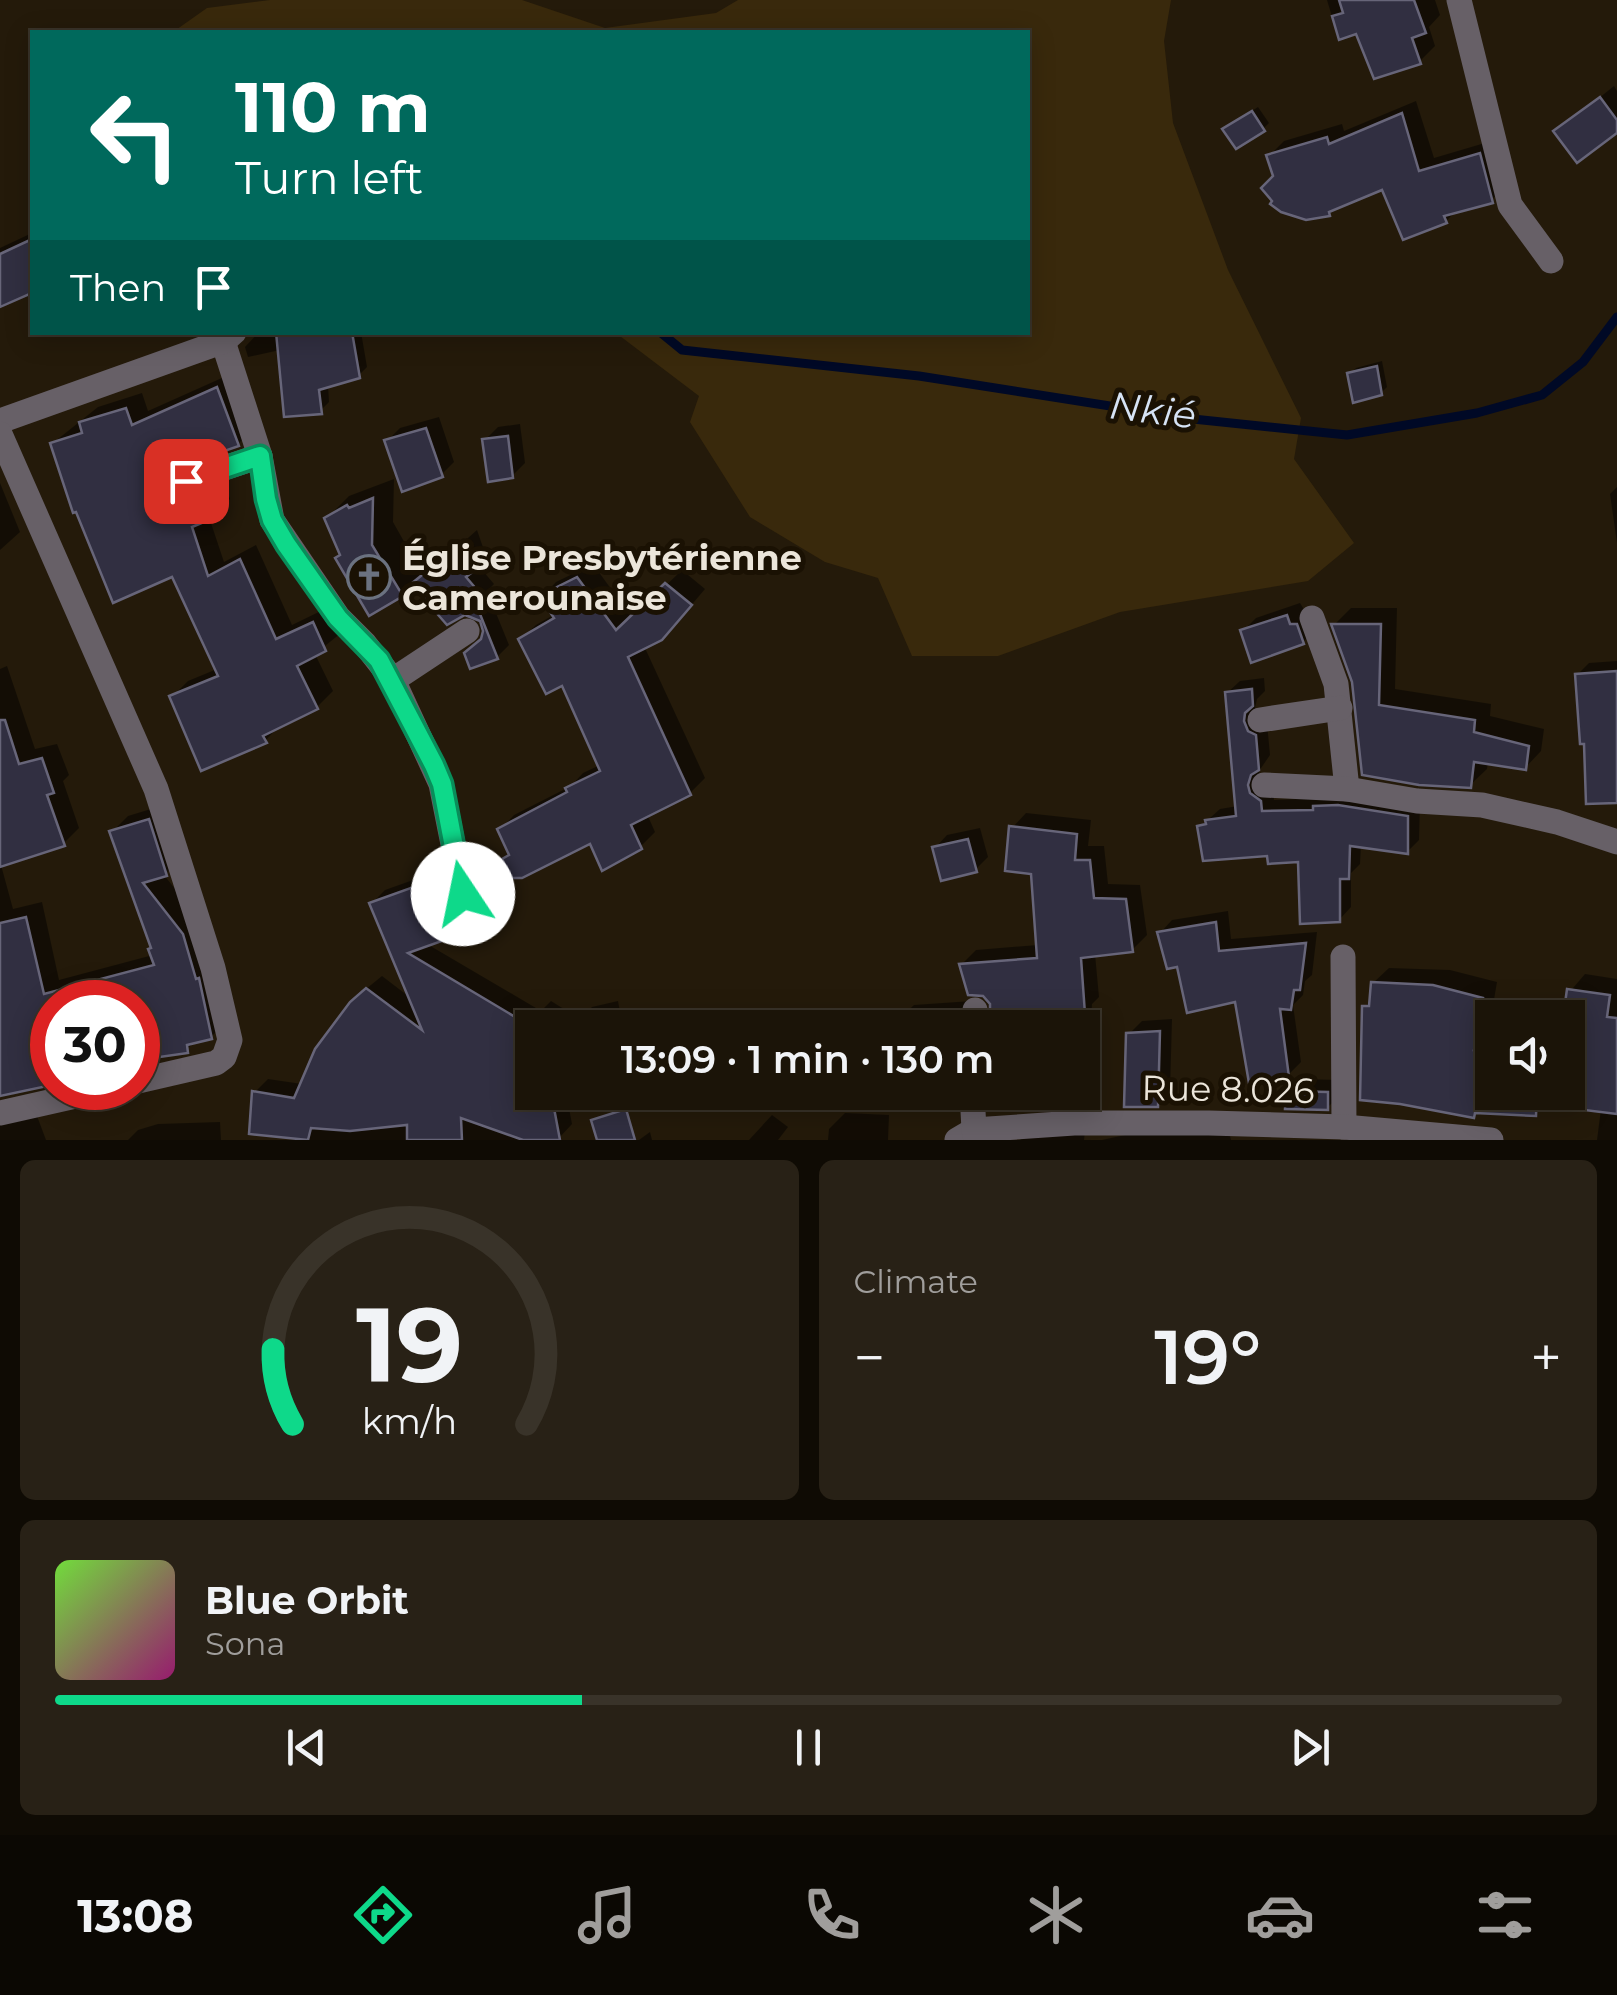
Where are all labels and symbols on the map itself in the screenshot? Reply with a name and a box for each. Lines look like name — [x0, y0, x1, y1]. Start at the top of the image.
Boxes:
water label: Nkié — [1107, 381, 1199, 439]
pin — [144, 439, 229, 524]
place label: Église Presbytérienne Camerounaise — [402, 536, 802, 619]
church icon: Église Presbytérienne Camerounaise — [346, 554, 392, 600]
position arrow — [411, 842, 515, 946]
speed limit sign: 30 — [30, 980, 160, 1110]
street label: Rue 8.026 — [1141, 1066, 1315, 1112]

